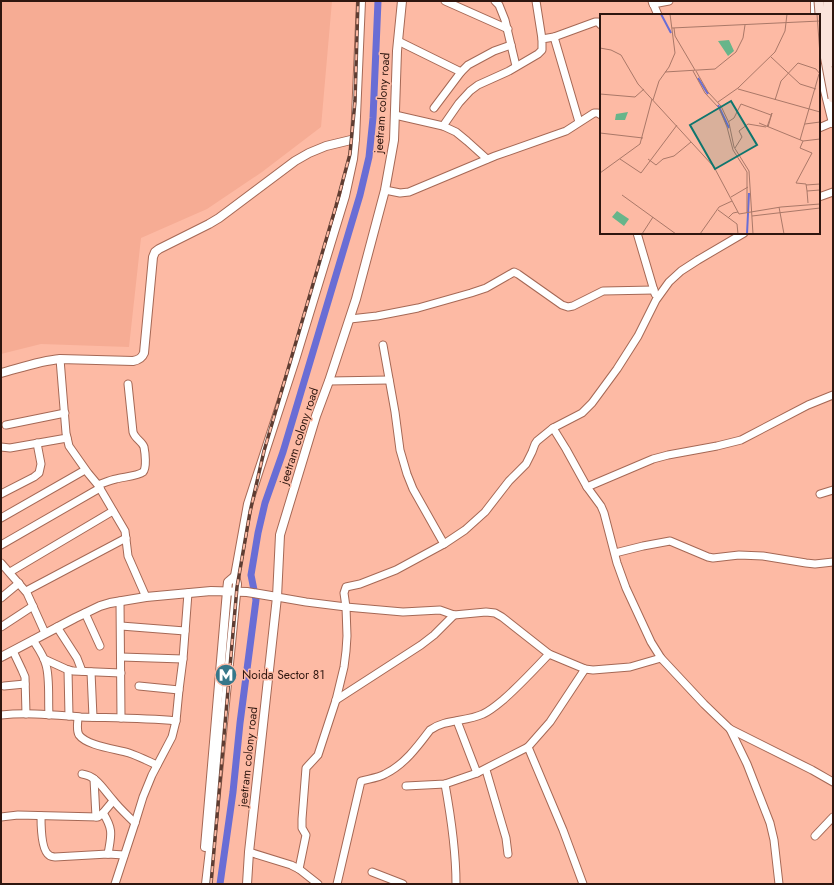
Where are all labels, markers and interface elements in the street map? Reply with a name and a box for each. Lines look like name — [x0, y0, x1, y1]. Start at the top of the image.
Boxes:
inset map — [600, 14, 820, 234]
street label: jeetram colony road — [369, 52, 394, 155]
street label: jeetram colony road — [275, 385, 323, 488]
metro station icon: Noida Sector 81 — [213, 662, 239, 688]
place label: Noida Sector 81 — [242, 666, 325, 684]
street label: jeetram colony road — [234, 706, 262, 809]

